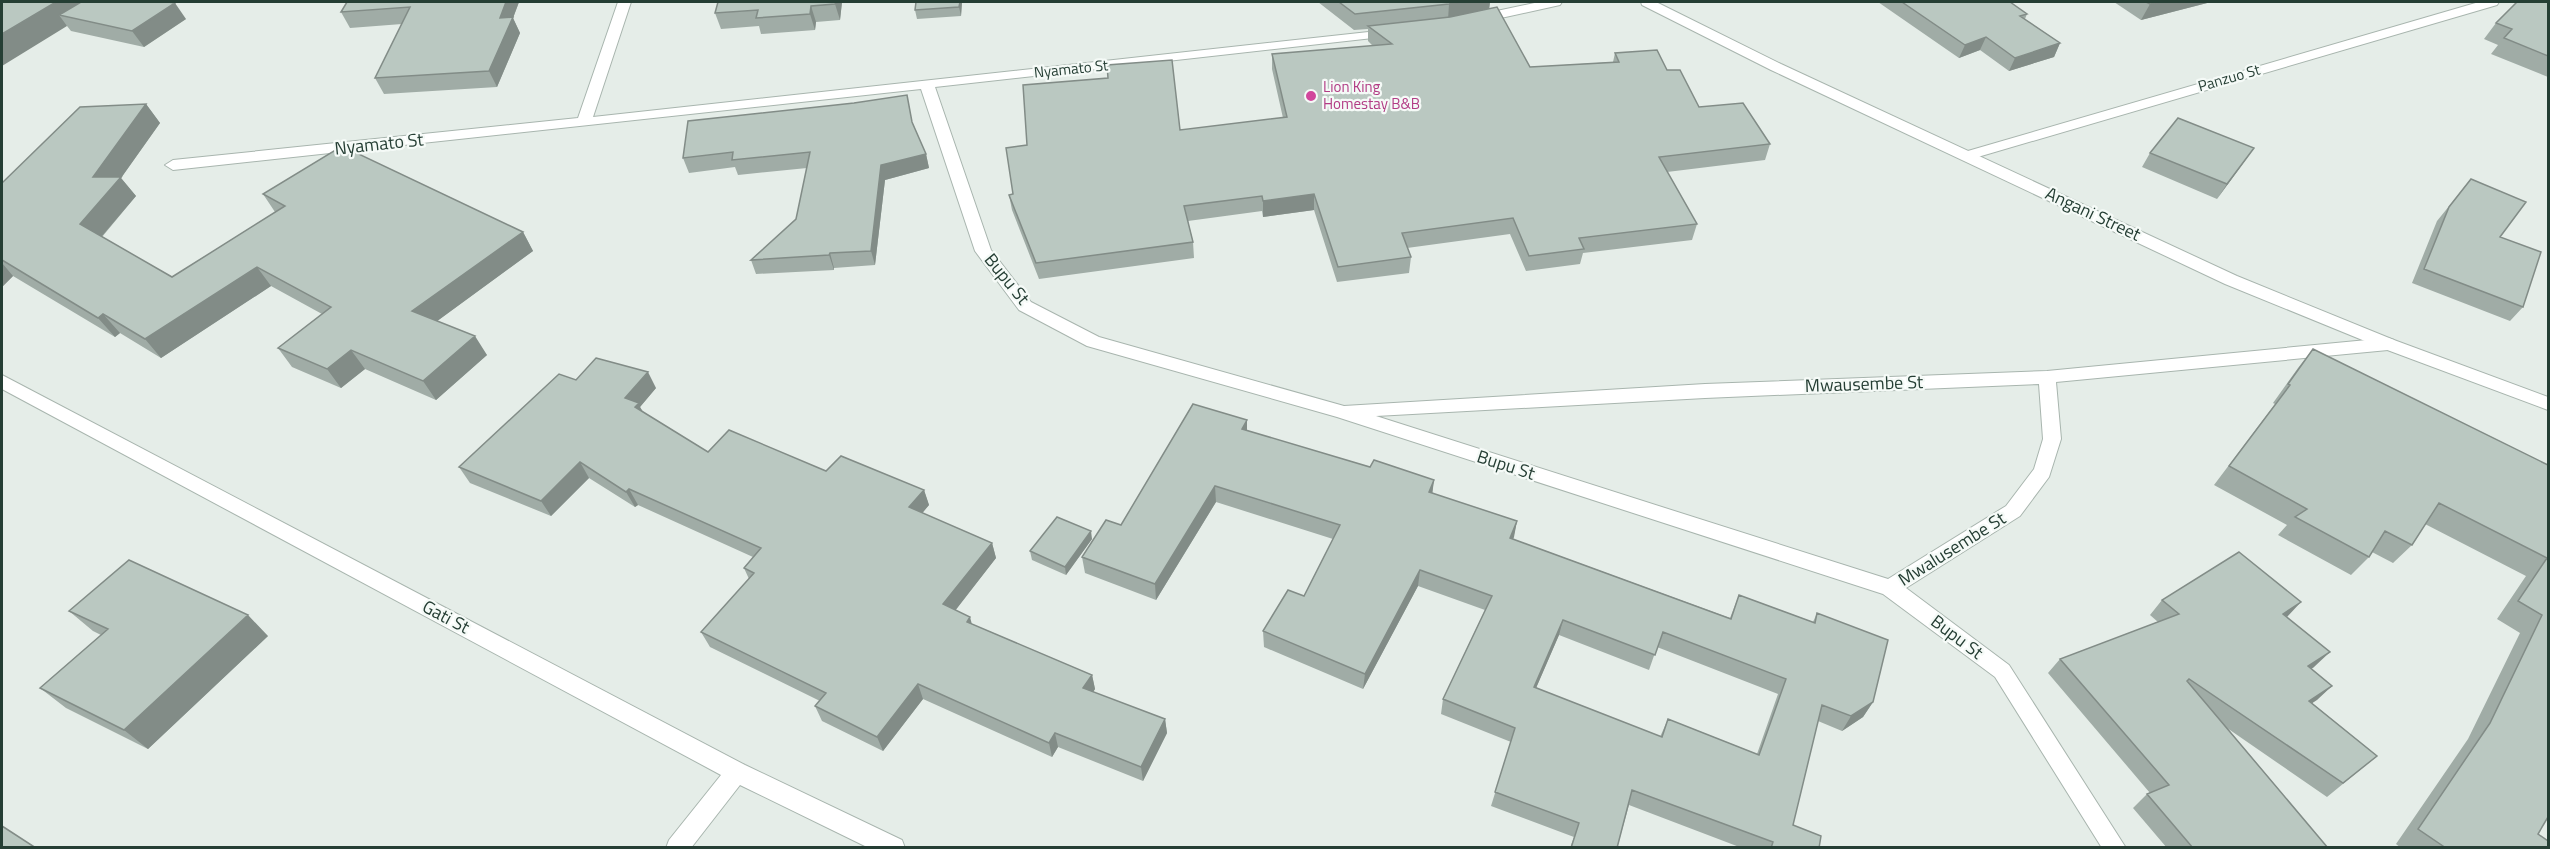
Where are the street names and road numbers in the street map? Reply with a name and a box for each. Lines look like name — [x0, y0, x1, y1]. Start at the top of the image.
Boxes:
street label: Nyamato St — [1033, 53, 1110, 84]
street label: Panzuo St — [2195, 57, 2263, 97]
street label: Nyamato St — [333, 125, 426, 162]
street label: Angani Street — [2041, 180, 2146, 248]
street label: Bupu St — [978, 247, 1037, 311]
street label: Mwausembe St — [1804, 368, 1924, 399]
street label: Bupu St — [1474, 442, 1539, 487]
street label: Mwalusembe St — [1893, 504, 2011, 592]
street label: Gati St — [418, 593, 475, 641]
street label: Bupu St — [1925, 608, 1990, 666]

